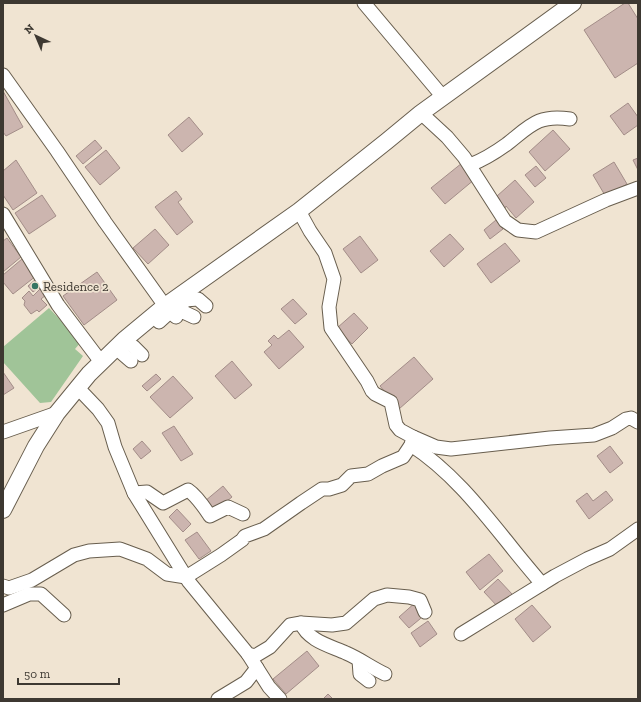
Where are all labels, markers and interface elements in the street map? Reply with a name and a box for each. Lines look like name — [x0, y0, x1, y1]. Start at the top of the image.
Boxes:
north arrow — [16, 16, 56, 56]
text: N — [22, 21, 37, 37]
place label: Residence 2 — [43, 279, 109, 294]
marker: Residence 2 — [30, 281, 40, 291]
scale bar — [18, 660, 119, 686]
text: 50 m — [24, 667, 51, 681]

